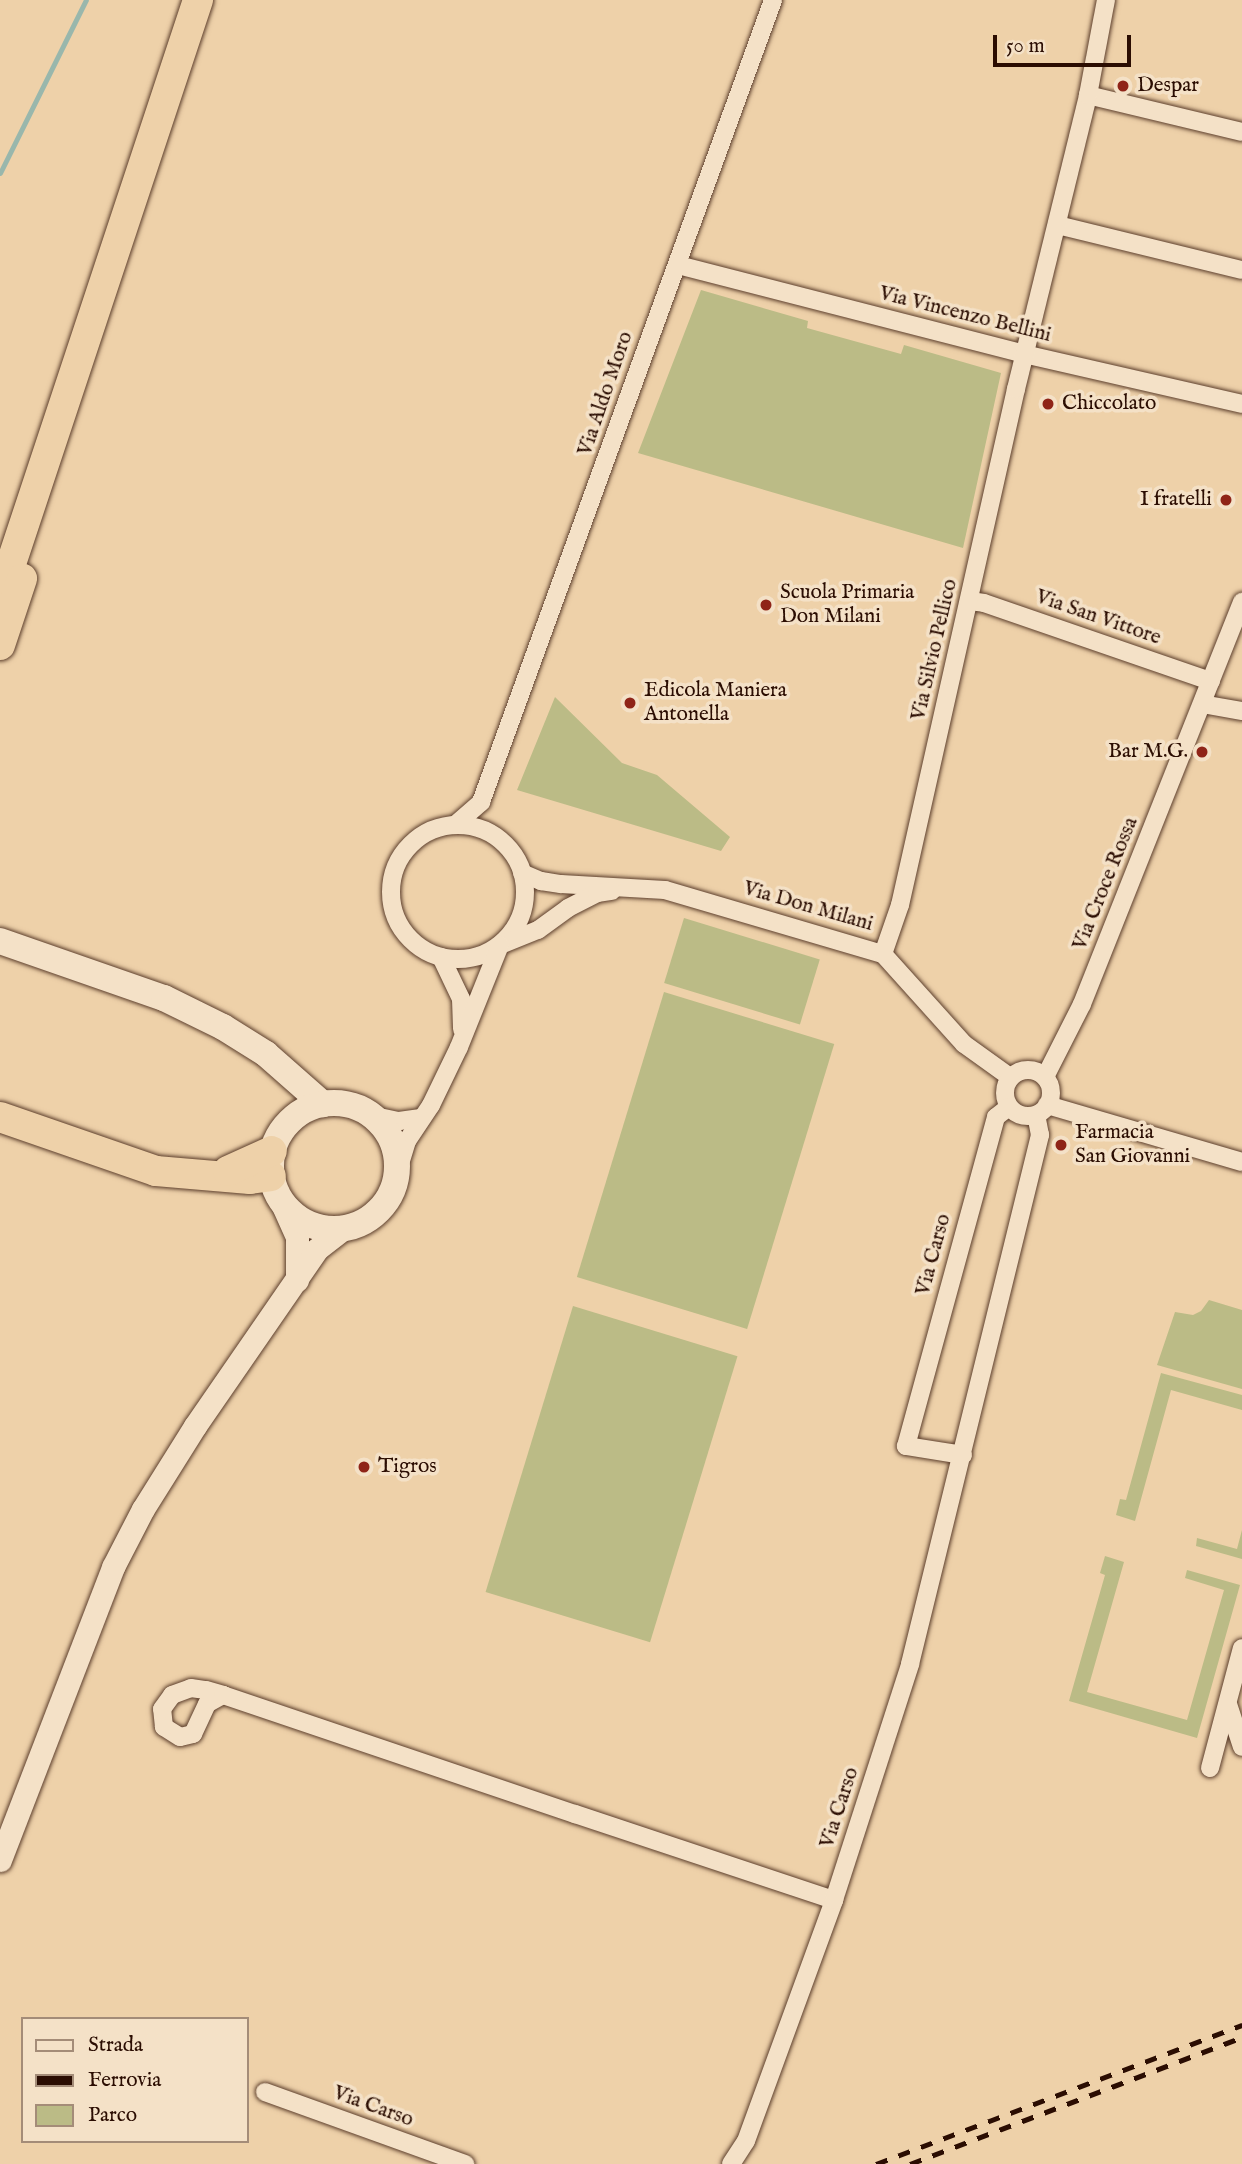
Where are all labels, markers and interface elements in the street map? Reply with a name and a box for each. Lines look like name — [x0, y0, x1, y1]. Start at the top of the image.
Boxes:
scale bar — [997, 21, 1135, 65]
text: 50 m — [1006, 33, 1045, 60]
place label: Despar — [1137, 73, 1199, 99]
marker: Despar — [1115, 78, 1131, 94]
street label: Via Vincenzo Bellini — [876, 281, 1054, 349]
street label: Via Aldo Moro — [573, 329, 639, 459]
place label: Chiccolato — [1062, 391, 1156, 417]
marker: Chiccolato — [1040, 396, 1056, 412]
place label: I fratelli — [1140, 487, 1212, 513]
marker: I fratelli — [1218, 492, 1234, 508]
street label: Via Silvio Pellico — [906, 577, 964, 723]
place label: Scuola Primaria Don Milani — [780, 580, 914, 630]
street label: Via San Vittore — [1032, 585, 1164, 651]
marker: Scuola Primaria Don Milani — [758, 597, 774, 613]
place label: Edicola Maniera Antonella — [644, 678, 787, 728]
marker: Edicola Maniera Antonella — [622, 695, 638, 711]
place label: Bar M.G. — [1108, 739, 1188, 765]
marker: Bar M.G. — [1194, 744, 1210, 760]
street label: Via Croce Rossa — [1068, 814, 1144, 954]
street label: Via Don Milani — [740, 876, 876, 938]
place label: Farmacia San Giovanni — [1075, 1120, 1190, 1170]
marker: Farmacia San Giovanni — [1053, 1137, 1069, 1153]
street label: Via Carso — [911, 1211, 957, 1299]
place label: Tigros — [378, 1454, 437, 1480]
marker: Tigros — [356, 1459, 372, 1475]
street label: Via Carso — [815, 1764, 865, 1852]
legend — [21, 2017, 248, 2143]
text: Strada — [88, 2032, 143, 2059]
text: Ferrovia — [88, 2067, 161, 2094]
street label: Via Carso — [329, 2081, 417, 2133]
text: Parco — [88, 2102, 137, 2129]

